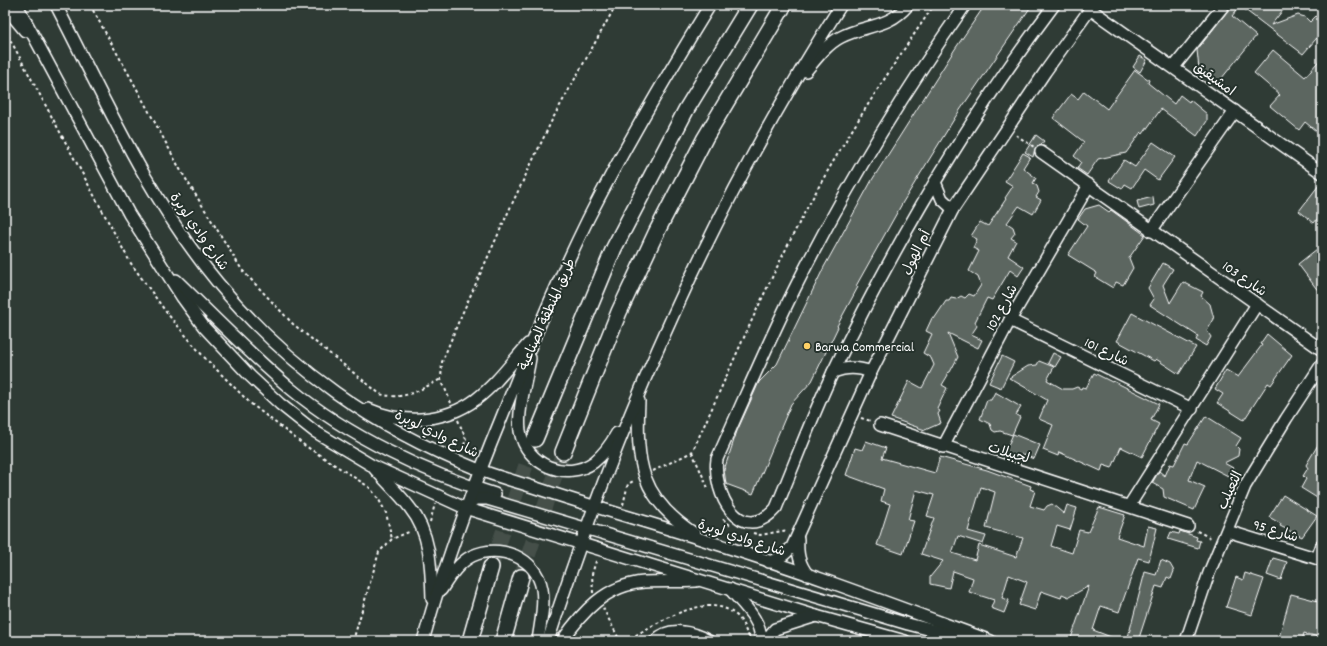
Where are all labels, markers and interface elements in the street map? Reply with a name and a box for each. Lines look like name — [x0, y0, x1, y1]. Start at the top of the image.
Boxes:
street label: امشيقيق — [1189, 58, 1239, 102]
street label: شارع وادي لوبرة — [164, 189, 233, 275]
street label: أم الهول — [897, 227, 937, 279]
street label: طريق المنطقة الصناعية — [514, 256, 582, 374]
street label: شارع 103 — [1217, 257, 1270, 302]
street label: شارع 102 — [982, 281, 1024, 335]
street label: شارع 101 — [1080, 333, 1132, 372]
place label: Barwa Commercial — [815, 338, 915, 358]
marker: Barwa Commercial — [802, 341, 812, 351]
street label: شارع وادي لوبرة — [391, 406, 481, 464]
street label: لجبيلات — [985, 438, 1032, 470]
street label: الثعيلب — [1213, 468, 1248, 514]
street label: شارع وادي لوبرة — [695, 515, 788, 563]
street label: شارع 95 — [1250, 516, 1301, 548]

